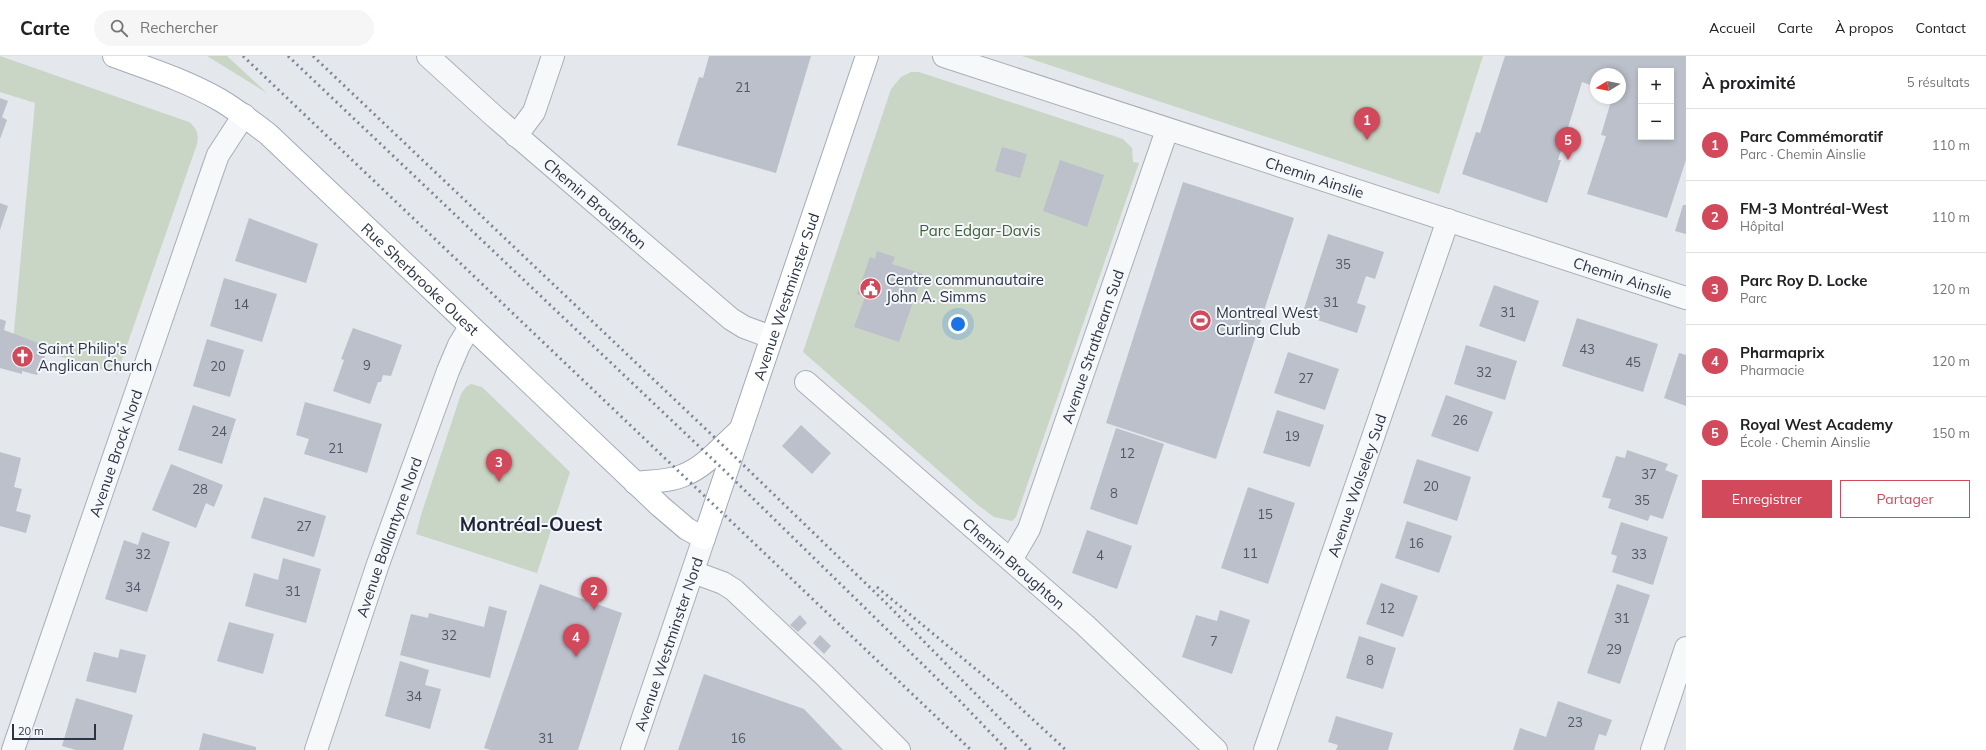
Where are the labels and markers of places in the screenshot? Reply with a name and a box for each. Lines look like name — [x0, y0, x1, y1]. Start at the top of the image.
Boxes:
pin: 1 — [1354, 107, 1380, 140]
pin: 5 — [1555, 127, 1581, 160]
place label: Centre communautaire John A. Simms — [886, 270, 1044, 306]
public building icon: Centre communautaire John A. Simms — [858, 275, 884, 301]
place label: Montreal West Curling Club — [1216, 303, 1318, 339]
sports icon: Montreal West Curling Club — [1187, 308, 1213, 334]
place label: Saint Philip's Anglican Church — [38, 339, 152, 375]
church icon: Saint Philip's Anglican Church — [9, 344, 35, 370]
pin: 3 — [486, 449, 512, 482]
pin: 2 — [581, 577, 607, 610]
pin: 4 — [563, 624, 589, 657]

